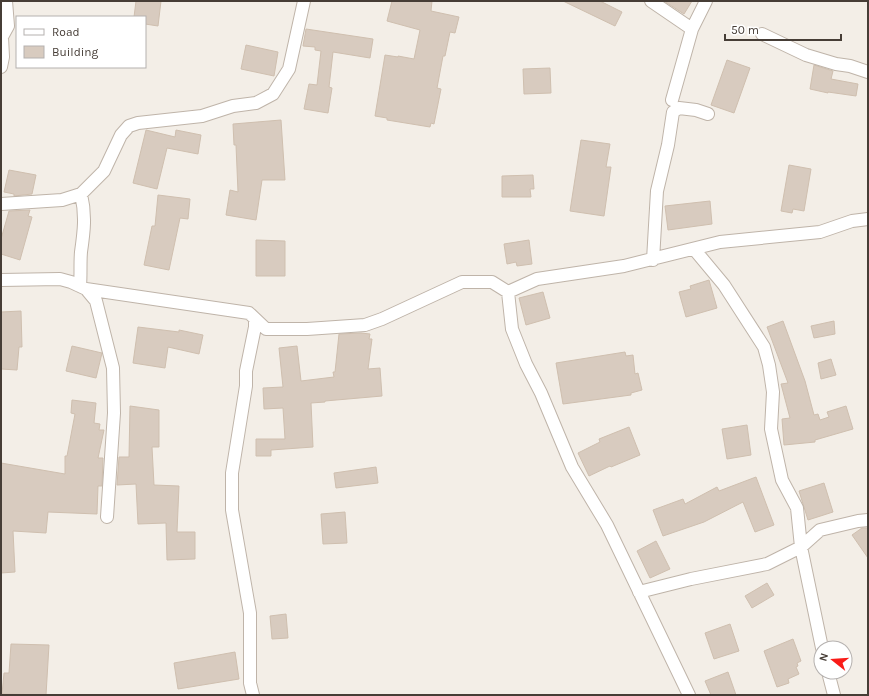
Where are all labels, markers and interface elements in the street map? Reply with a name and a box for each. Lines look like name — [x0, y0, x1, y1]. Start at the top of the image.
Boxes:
legend — [16, 16, 146, 68]
scale bar — [725, 16, 841, 42]
text: 50 m — [731, 23, 759, 37]
text: Road — [52, 25, 80, 39]
text: Building — [52, 45, 99, 59]
north arrow — [813, 640, 853, 680]
text: N — [817, 652, 831, 663]

